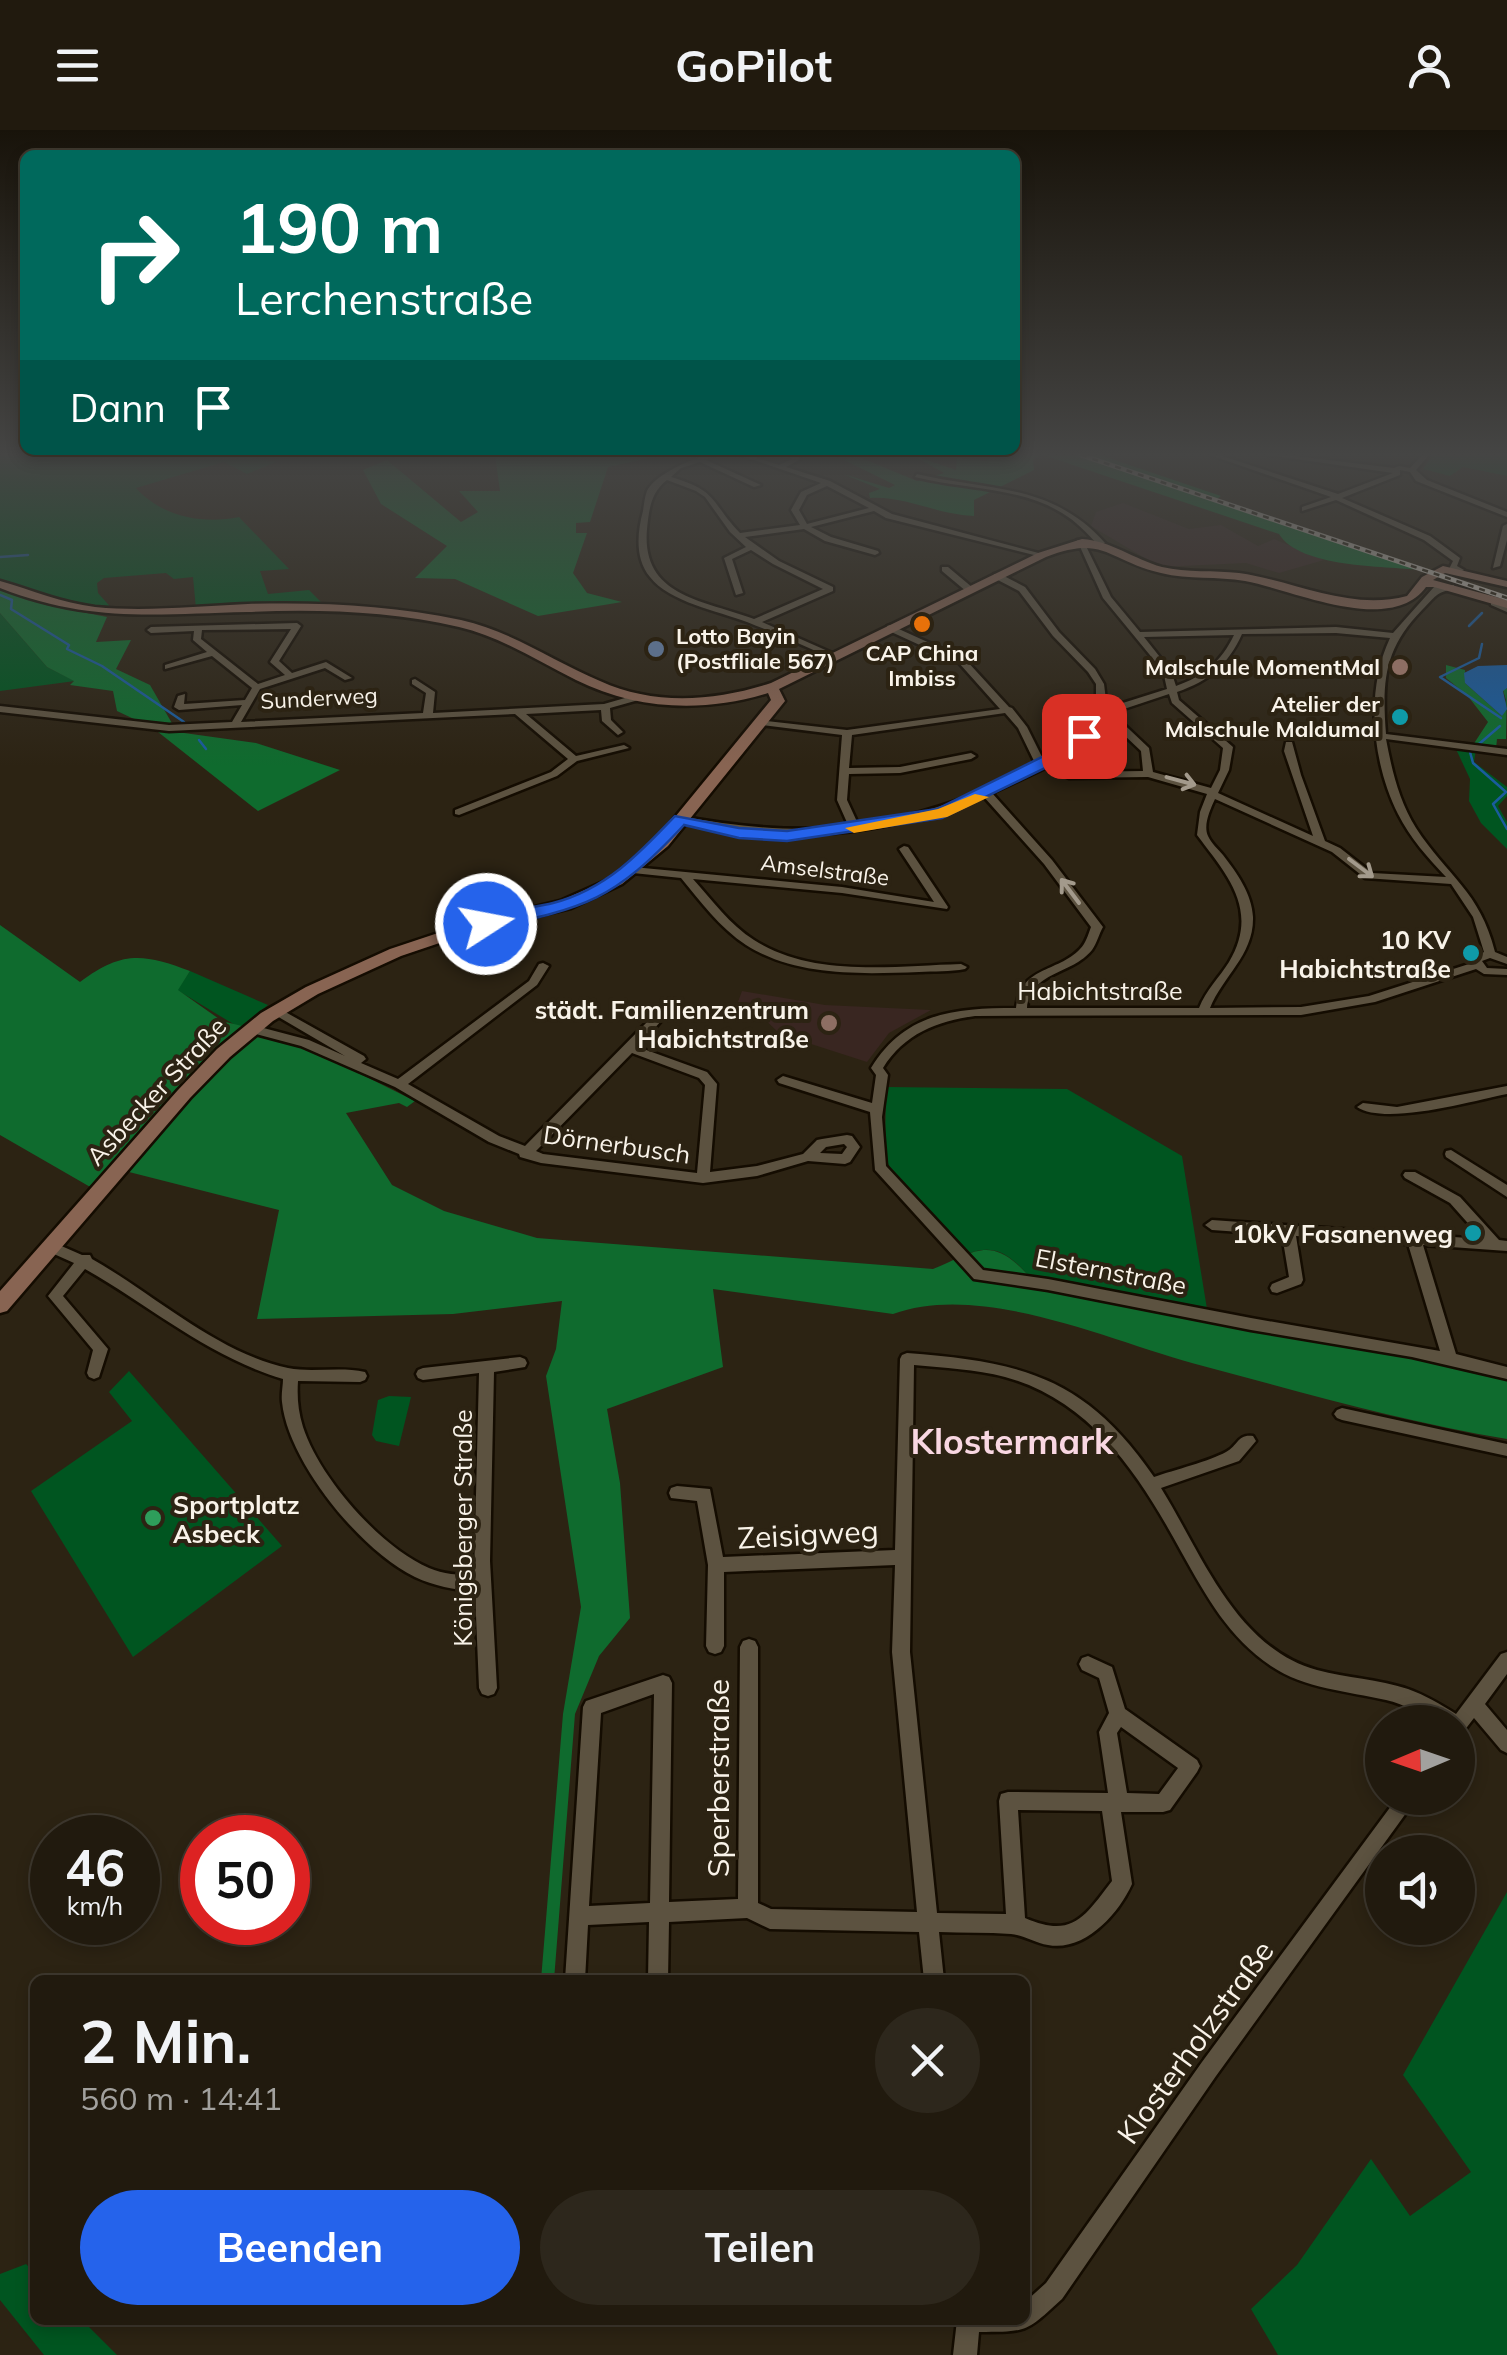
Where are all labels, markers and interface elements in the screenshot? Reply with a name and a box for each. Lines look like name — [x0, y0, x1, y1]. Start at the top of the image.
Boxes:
text: GoPilot — [675, 37, 832, 93]
icon: menu — [50, 38, 105, 93]
icon: person — [1402, 38, 1457, 93]
text: 190 m — [235, 183, 443, 271]
icon: right — [70, 190, 200, 320]
text: Lerchenstraße — [235, 270, 533, 326]
icon: arrive — [186, 380, 241, 435]
text: Dann — [70, 384, 166, 432]
marker: CAP China Imbiss — [911, 613, 933, 635]
place label: Lotto Bayin (Postfliale 567) — [676, 622, 835, 675]
marker: Lotto Bayin (Postfliale 567) — [645, 638, 667, 660]
place label: CAP China Imbiss — [866, 639, 978, 692]
place label: Malschule MomentMal — [1145, 653, 1380, 681]
marker: Malschule MomentMal — [1389, 656, 1411, 678]
street label: Sunderweg — [260, 681, 378, 715]
place label: Atelier der Malschule Maldumal — [1165, 690, 1380, 743]
pin — [1042, 694, 1127, 779]
marker: Atelier der Malschule Maldumal — [1389, 706, 1411, 728]
icon: arrive — [1057, 709, 1112, 764]
one-way arrow — [1165, 773, 1196, 792]
street label: Amselstraße — [759, 848, 891, 892]
one-way arrow — [1347, 857, 1374, 878]
position arrow — [434, 872, 538, 976]
one-way arrow — [1059, 878, 1080, 905]
place label: 10 KV Habichtstraße — [1279, 924, 1452, 984]
marker: 10 KV Habichtstraße — [1460, 942, 1482, 964]
street label: Habichtstraße — [1017, 975, 1183, 1006]
place label: städt. Familienzentrum Habichtstraße — [535, 994, 809, 1054]
street label: Asbecker Straße — [80, 1011, 232, 1171]
marker: städt. Familienzentrum Habichtstraße — [818, 1012, 840, 1034]
street label: Dörnerbusch — [541, 1118, 693, 1170]
place label: 10kV Fasanenweg — [1232, 1218, 1453, 1249]
marker: 10kV Fasanenweg — [1462, 1222, 1484, 1244]
street label: Elsternstraße — [1033, 1241, 1189, 1301]
street label: Königsberger Straße — [447, 1409, 478, 1647]
district label: Klostermark — [911, 1419, 1114, 1463]
place label: Sportplatz Asbeck — [173, 1489, 300, 1549]
marker: Sportplatz Asbeck — [142, 1507, 164, 1529]
street label: Zeisigweg — [736, 1511, 880, 1557]
street label: Sperberstraße — [699, 1679, 737, 1877]
north arrow — [1365, 1705, 1475, 1815]
map controls — [1365, 1705, 1475, 1945]
speed limit sign: 50 — [180, 1815, 310, 1945]
button: sound — [1365, 1835, 1475, 1945]
text: 46 — [65, 1836, 125, 1899]
text: km/h — [67, 1890, 123, 1921]
street label: Klosterholzstraße — [1108, 1933, 1282, 2151]
text: 2 Min. — [80, 2003, 251, 2078]
button: close — [875, 2008, 980, 2113]
text: 560 m · 14:41 — [80, 2078, 282, 2118]
button: Beenden — [80, 2190, 520, 2305]
button: Teilen — [540, 2190, 980, 2305]

